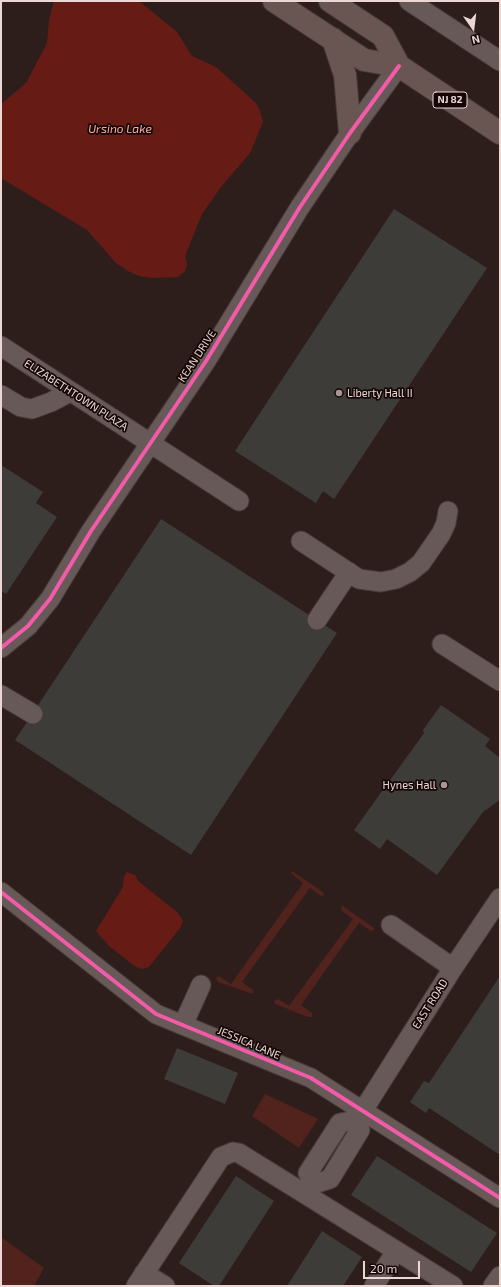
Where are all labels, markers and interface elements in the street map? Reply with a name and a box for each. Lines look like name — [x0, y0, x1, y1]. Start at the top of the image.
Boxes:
north arrow — [453, 8, 493, 48]
text: N — [471, 33, 481, 47]
road number: NJ 82 — [433, 92, 467, 108]
water label: Ursino Lake — [88, 122, 152, 136]
street label: KEAN DRIVE — [175, 327, 219, 385]
street label: ELIZABETHTOWN PLAZA — [22, 357, 130, 433]
place label: Liberty Hall II — [347, 386, 413, 400]
marker: Liberty Hall II — [334, 388, 344, 398]
place label: Hynes Hall — [383, 778, 436, 792]
marker: Hynes Hall — [439, 780, 449, 790]
street label: EAST ROAD — [409, 977, 451, 1031]
street label: JESSICA LANE — [216, 1024, 282, 1062]
scale bar — [365, 1253, 422, 1279]
text: 20 m — [370, 1261, 397, 1275]

